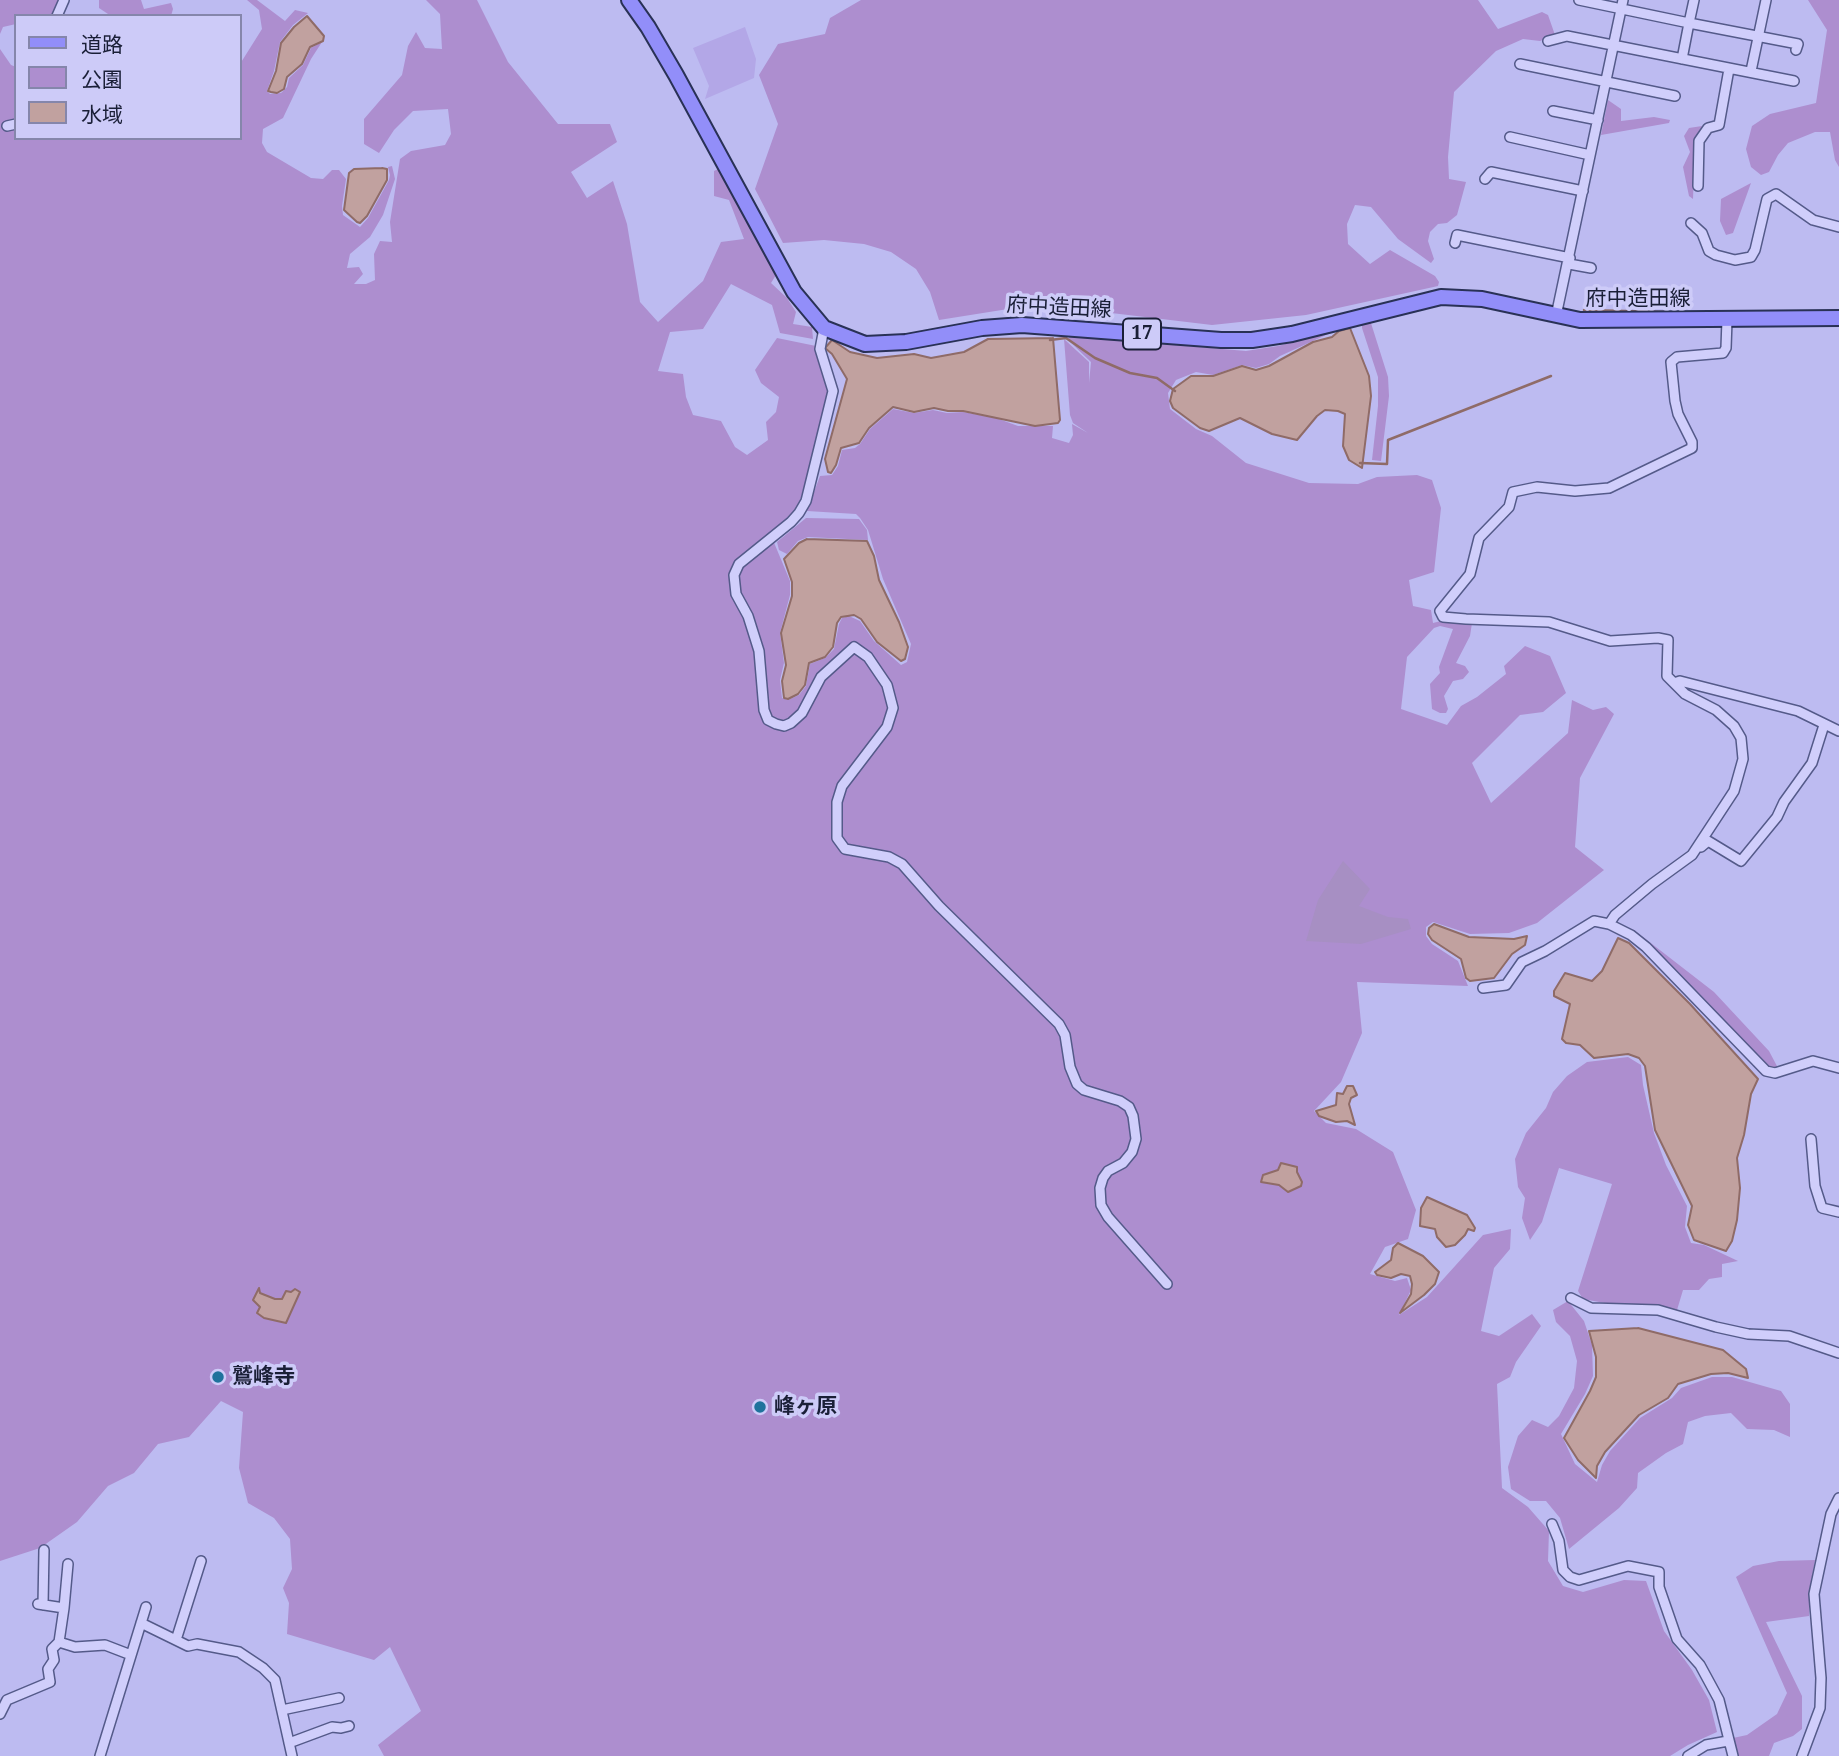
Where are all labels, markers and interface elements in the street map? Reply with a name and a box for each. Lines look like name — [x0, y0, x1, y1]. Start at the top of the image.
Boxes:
legend — [14, 14, 242, 140]
text: 道路 — [81, 30, 123, 58]
text: 公園 — [81, 65, 123, 93]
text: 水域 — [81, 100, 123, 128]
street label: 府中造田線 — [1586, 286, 1690, 312]
street label: 府中造田線 — [1006, 293, 1112, 323]
road number: 17 — [1123, 318, 1161, 350]
place label: 鷲峰寺 — [232, 1364, 295, 1390]
marker: 鷲峰寺 — [210, 1369, 226, 1385]
place label: 峰ヶ原 — [774, 1394, 837, 1420]
marker: 峰ヶ原 — [752, 1399, 768, 1415]

